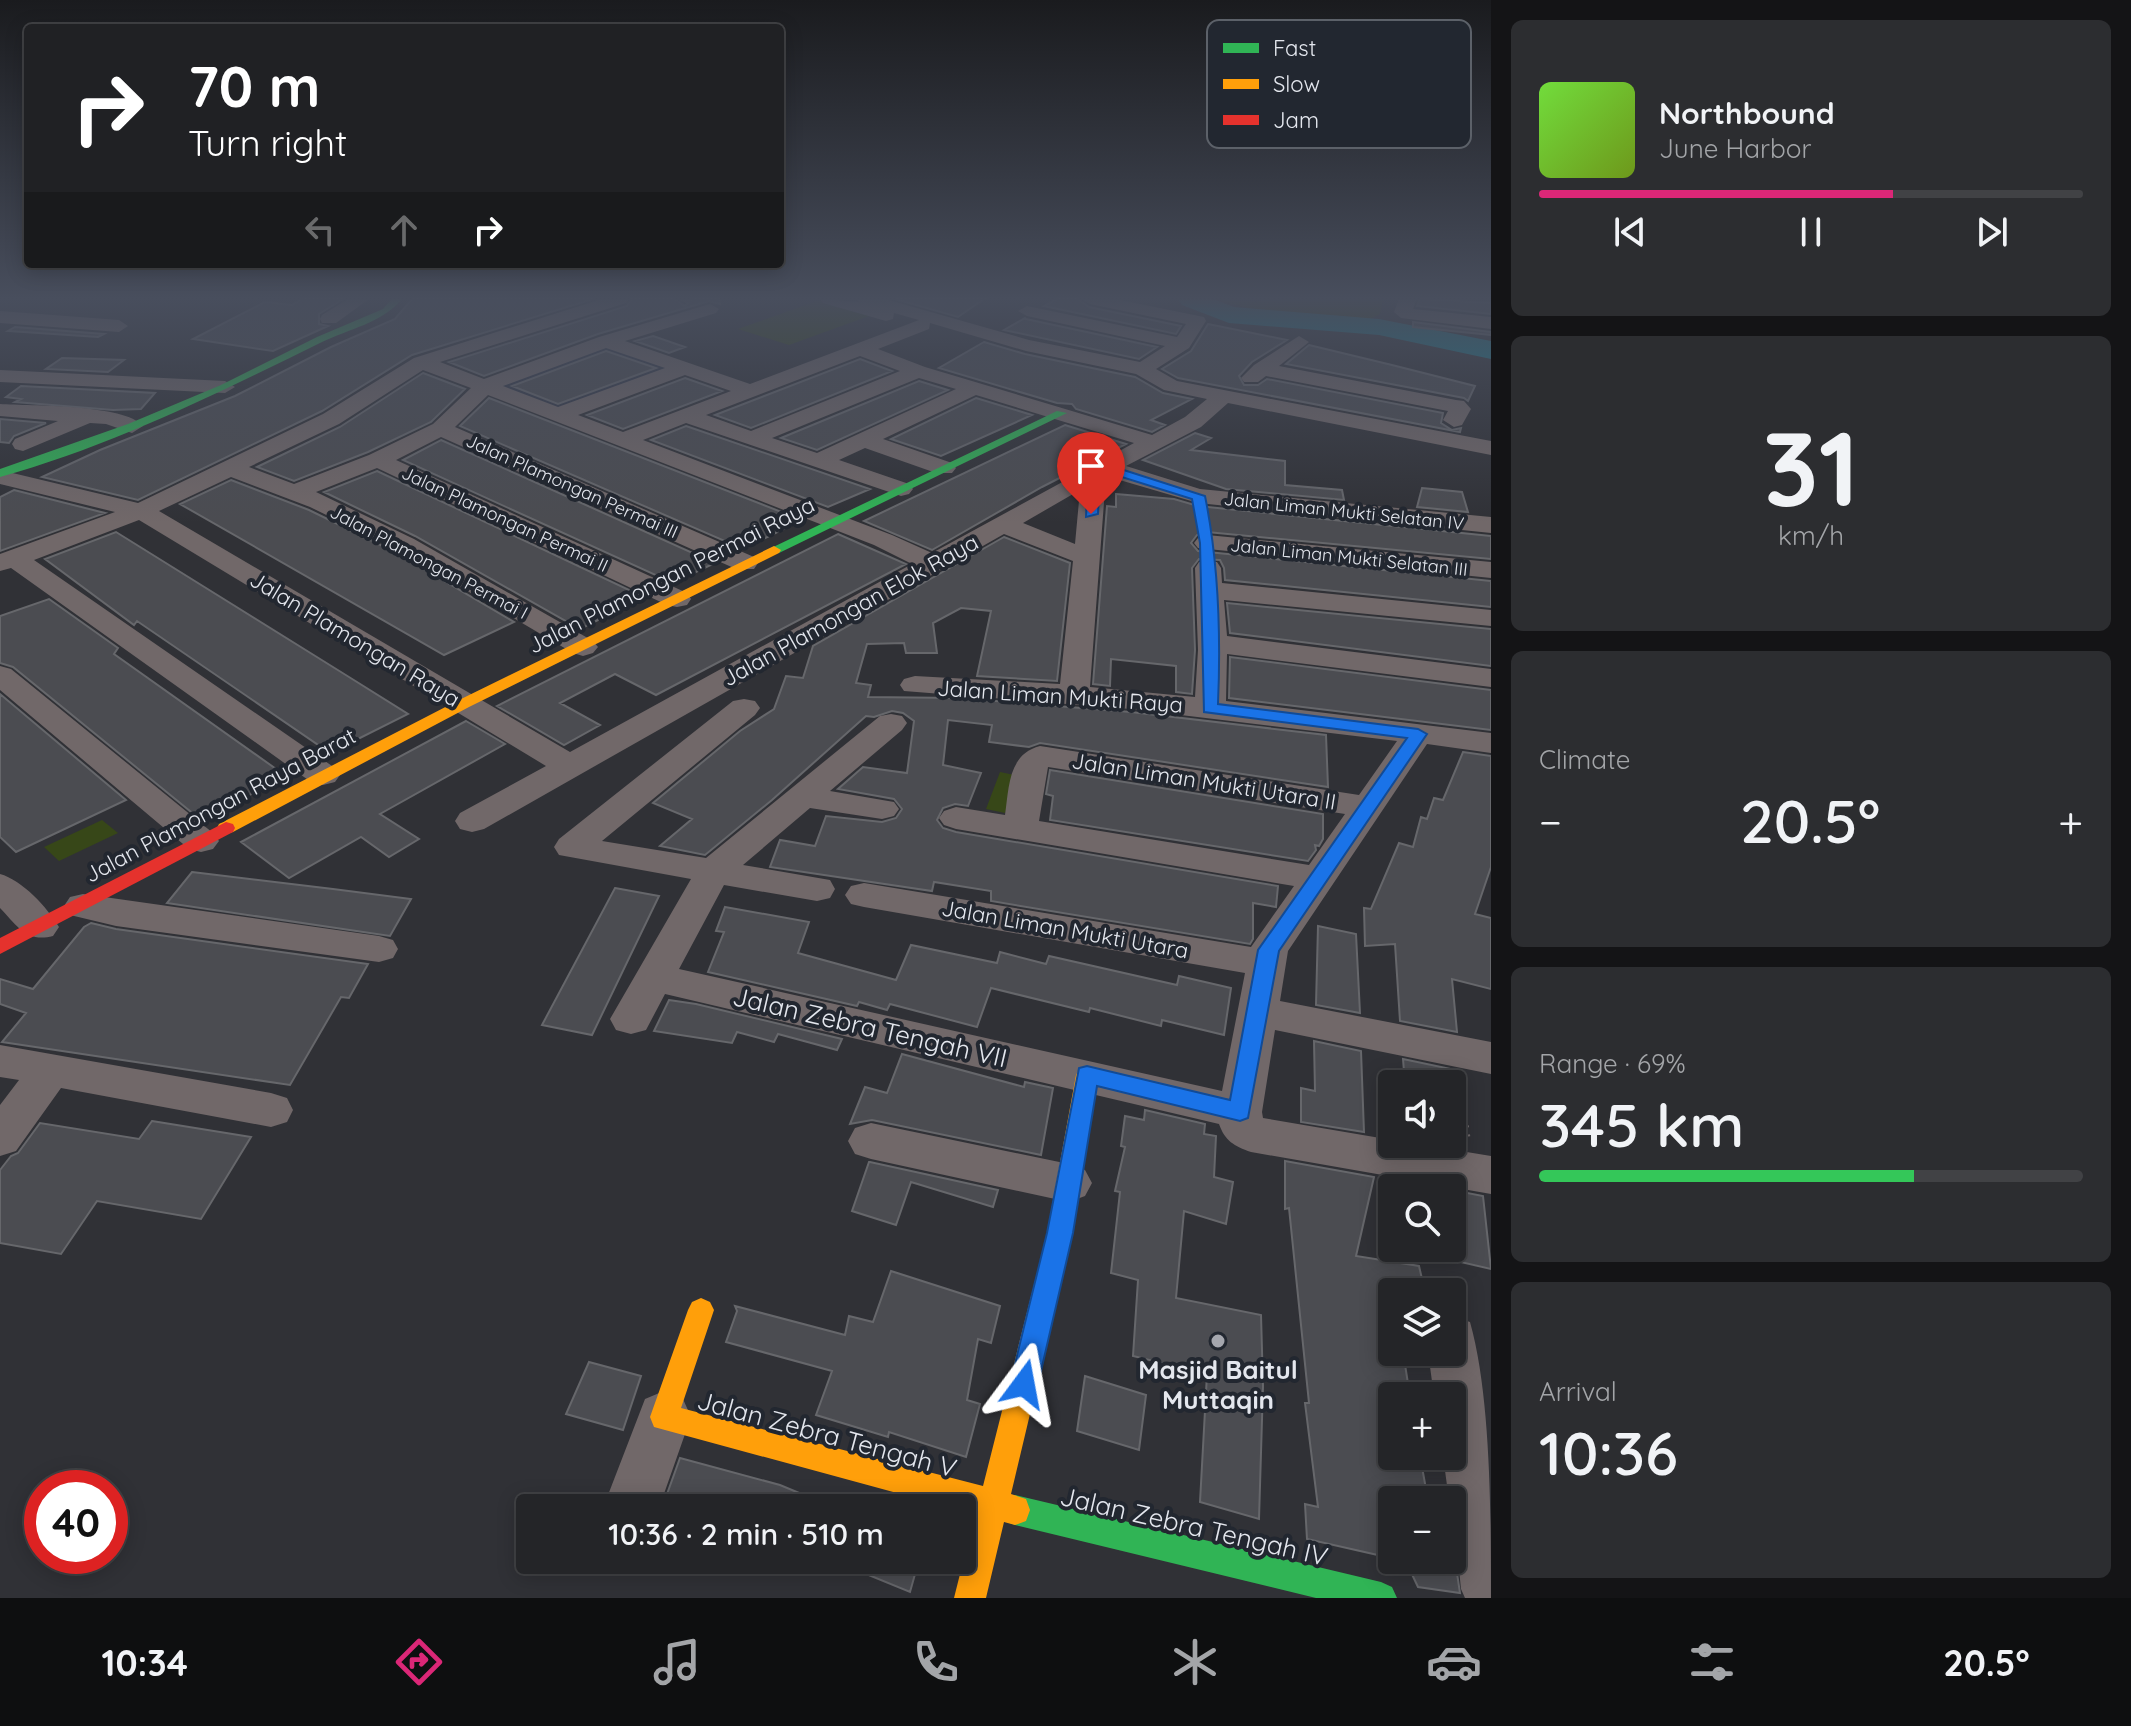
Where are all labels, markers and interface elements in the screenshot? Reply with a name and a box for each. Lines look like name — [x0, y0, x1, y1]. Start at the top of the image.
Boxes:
legend — [1207, 20, 1471, 148]
text: Fast — [1273, 34, 1316, 62]
text: 70 m — [188, 51, 320, 121]
icon: right — [56, 56, 160, 160]
text: Slow — [1273, 70, 1320, 98]
text: Northbound — [1659, 94, 1835, 132]
text: Jam — [1273, 106, 1319, 134]
text: Turn right — [188, 120, 347, 165]
text: June Harbor — [1659, 132, 1811, 165]
icon: left — [298, 208, 342, 252]
icon: ahead — [382, 208, 426, 252]
icon: right — [466, 208, 510, 252]
icon: previous — [1608, 210, 1652, 254]
icon: pause — [1789, 210, 1833, 254]
icon: next — [1970, 210, 2014, 254]
text: 31 — [1763, 402, 1859, 532]
street label: Jalan Plamongan Permai III — [463, 429, 681, 543]
pin — [1057, 432, 1125, 514]
icon: arrive — [1069, 444, 1113, 488]
street label: Jalan Liman Mukti Selatan IV — [1223, 487, 1465, 535]
street label: Jalan Plamongan Permai Raya — [523, 490, 819, 660]
street label: Jalan Plamongan Permai II — [326, 500, 532, 624]
street label: Jalan Plamongan Permai I — [327, 501, 531, 623]
text: km/h — [1778, 519, 1844, 552]
street label: Jalan Plamongan Elok Raya — [717, 528, 983, 692]
street label: Jalan Liman Mukti Selatan III — [1229, 533, 1469, 581]
street label: Jalan Plamongan Raya — [245, 565, 465, 713]
street label: Jalan Liman Mukti Raya — [936, 673, 1184, 719]
street label: Jalan Plamongan Raya Barat — [80, 722, 360, 888]
text: Climate — [1539, 743, 1630, 776]
street label: Jalan Liman Mukti Utara II — [1070, 746, 1338, 816]
text: 20.5° — [1740, 783, 1880, 858]
text: − — [1539, 794, 1562, 849]
text: + — [2058, 794, 2083, 849]
street label: Jalan Liman Mukti Utara — [939, 893, 1191, 965]
street label: Jalan Zebra Tengah VII — [730, 979, 1010, 1075]
text: Range · 69% — [1539, 1047, 1686, 1080]
map controls — [1378, 1070, 1466, 1574]
button: sound — [1378, 1070, 1466, 1158]
text: 345 km — [1539, 1087, 1744, 1162]
button: search — [1378, 1174, 1466, 1262]
button: layers — [1378, 1278, 1466, 1366]
marker: Masjid Baitul Muttaqin — [1209, 1332, 1227, 1350]
position arrow — [982, 1342, 1066, 1426]
place label: Masjid Baitul Muttaqin — [1138, 1353, 1298, 1416]
text: Arrival — [1539, 1375, 1617, 1408]
button: + — [1378, 1382, 1466, 1470]
street label: Jalan Zebra Tengah V — [694, 1383, 960, 1485]
text: 10:36 — [1539, 1415, 1678, 1490]
speed limit sign: 40 — [24, 1470, 128, 1574]
street label: Jalan Zebra Tengah IV — [1057, 1479, 1331, 1573]
button: − — [1378, 1486, 1466, 1574]
text: 10:36 · 2 min · 510 m — [608, 1515, 884, 1553]
icon: directions — [391, 1634, 447, 1690]
icon: music — [649, 1634, 705, 1690]
icon: phone — [908, 1634, 964, 1690]
icon: climate — [1167, 1634, 1223, 1690]
icon: car — [1426, 1634, 1482, 1690]
icon: filters — [1684, 1634, 1740, 1690]
text: 10:34 — [101, 1640, 188, 1685]
text: 20.5° — [1943, 1640, 2030, 1685]

